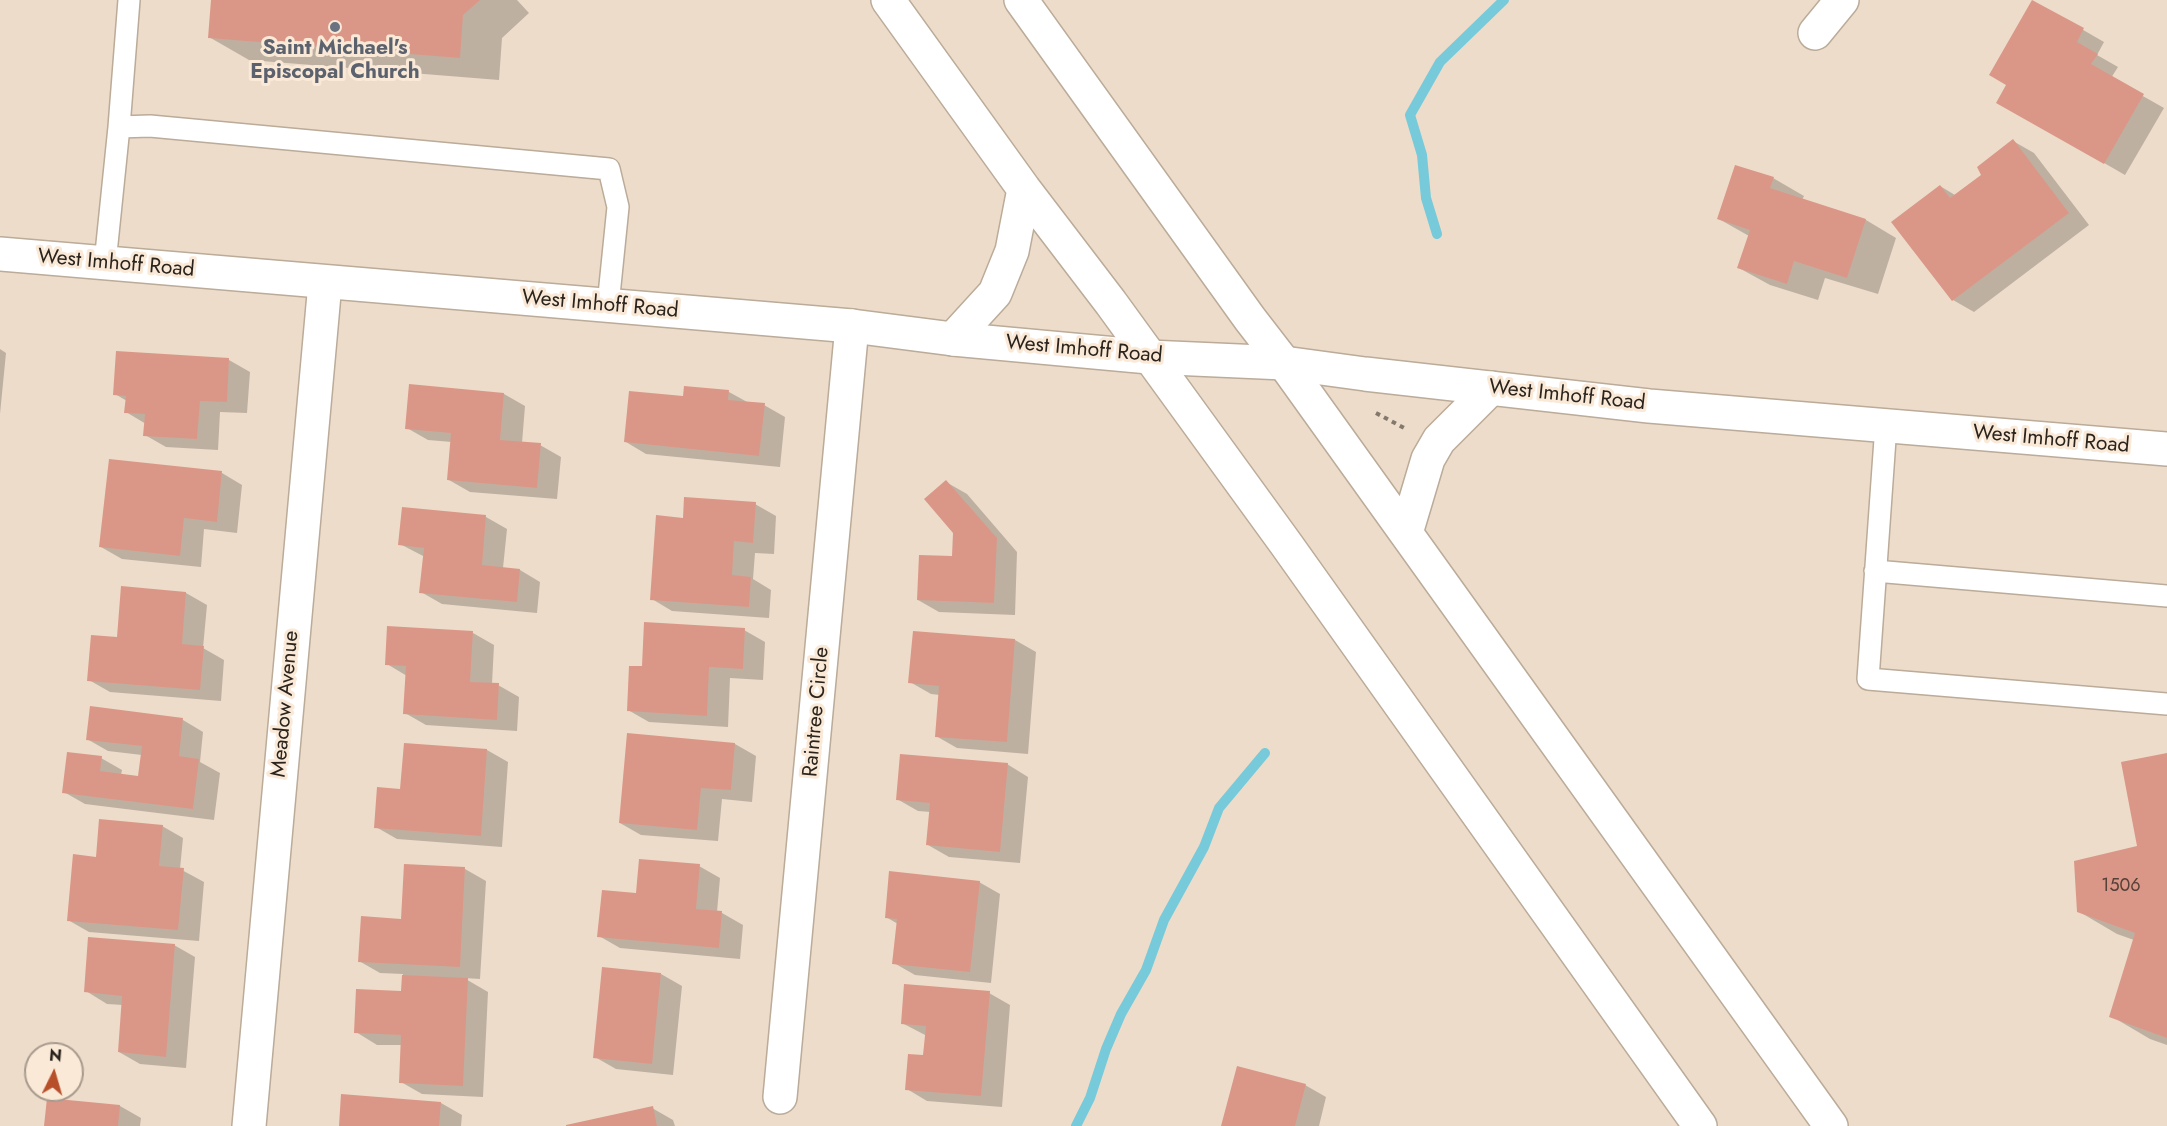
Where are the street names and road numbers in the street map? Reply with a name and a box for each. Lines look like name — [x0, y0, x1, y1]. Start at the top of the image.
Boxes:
street label: West Imhoff Road — [37, 245, 195, 283]
street label: West Imhoff Road — [521, 286, 679, 324]
street label: West Imhoff Road — [1005, 331, 1163, 369]
street label: West Imhoff Road — [1487, 375, 1647, 417]
street label: West Imhoff Road — [1972, 421, 2130, 459]
street label: Meadow Avenue — [267, 630, 305, 778]
street label: Raintree Circle — [799, 646, 835, 778]

